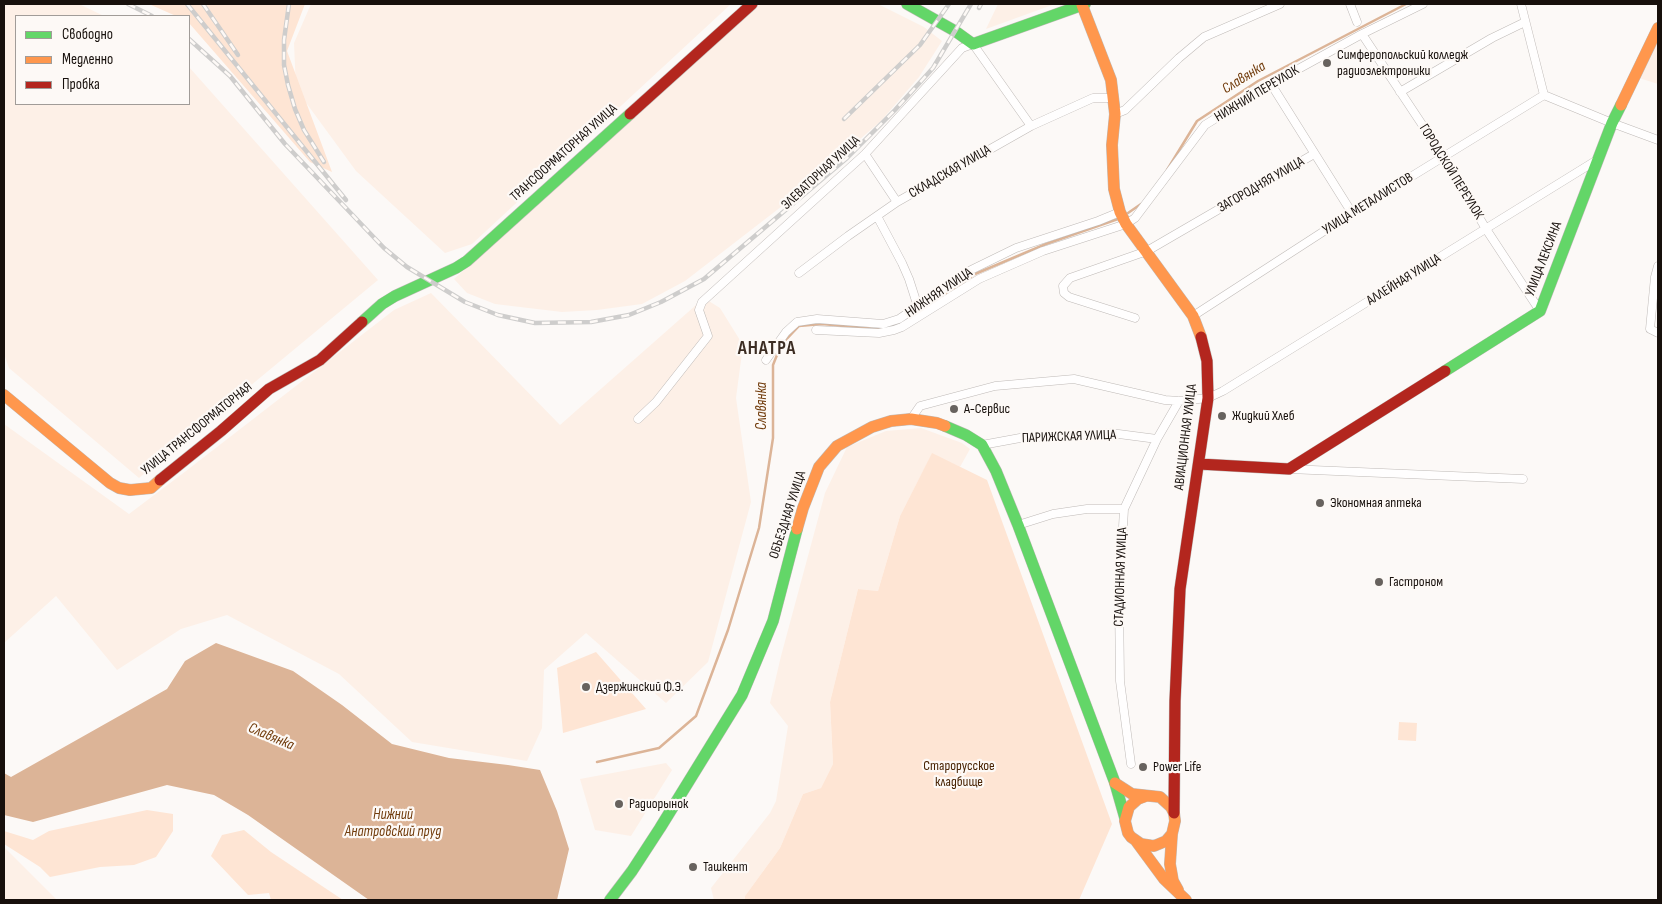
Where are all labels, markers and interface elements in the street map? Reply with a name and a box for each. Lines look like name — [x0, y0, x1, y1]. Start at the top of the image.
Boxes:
legend — [15, 15, 190, 105]
text: Свободно — [62, 25, 113, 44]
place label: Симферопольский колледж радиоэлектроники — [1337, 47, 1468, 80]
text: Медленно — [62, 50, 113, 69]
marker: Симферопольский колледж радиоэлектроники — [1321, 57, 1333, 69]
water label: Славянка — [1219, 58, 1269, 98]
street label: НИЖНИЙ ПЕРЕУЛОК — [1212, 62, 1302, 126]
text: Пробка — [62, 75, 100, 94]
street label: ТРАНСФОРМАТОРНАЯ УЛИЦА — [507, 101, 621, 205]
street label: ГОРОДСКОЙ ПЕРЕУЛОК — [1415, 121, 1487, 223]
street label: ЭЛЕВАТОРНАЯ УЛИЦА — [778, 132, 864, 214]
street label: СКЛАДСКАЯ УЛИЦА — [906, 142, 994, 202]
street label: ЗАГОРОДНЯЯ УЛИЦА — [1215, 153, 1307, 217]
street label: УЛИЦА МЕТАЛЛИСТОВ — [1320, 169, 1416, 239]
street label: УЛИЦА ЛЕКСИНА — [1522, 219, 1566, 299]
street label: АЛЛЕЙНАЯ УЛИЦА — [1364, 251, 1444, 309]
street label: НИЖНЯЯ УЛИЦА — [902, 264, 976, 322]
district label: АНАТРА — [737, 338, 797, 360]
street label: УЛИЦА ТРАНСФОРМАТОРНАЯ — [138, 379, 256, 479]
water label: Славянка — [753, 382, 771, 430]
street label: АВИАЦИОННАЯ УЛИЦА — [1171, 383, 1201, 491]
place label: А-Сервис — [964, 401, 1010, 417]
marker: А-Сервис — [948, 403, 960, 415]
place label: Жидкий Хлеб — [1232, 408, 1295, 424]
marker: Жидкий Хлеб — [1216, 410, 1228, 422]
street label: ПАРИЖСКАЯ УЛИЦА — [1022, 427, 1116, 447]
street label: ОБЪЕЗДНАЯ УЛИЦА — [766, 469, 810, 561]
place label: Экономная аптека — [1330, 495, 1422, 511]
marker: Экономная аптека — [1314, 497, 1326, 509]
street label: СТАДИОННАЯ УЛИЦА — [1111, 527, 1131, 627]
place label: Гастроном — [1389, 574, 1443, 590]
marker: Гастроном — [1373, 576, 1385, 588]
place label: Дзержинский Ф.Э. — [596, 679, 683, 695]
marker: Дзержинский Ф.Э. — [580, 681, 592, 693]
water label: Славянка — [245, 719, 297, 755]
park label: Старорусское кладбище — [923, 758, 995, 790]
place label: Power Life — [1153, 759, 1201, 775]
marker: Power Life — [1137, 761, 1149, 773]
place label: Радиорынок — [629, 796, 688, 812]
marker: Радиорынок — [613, 798, 625, 810]
water label: Нижний Анатровский пруд — [345, 806, 441, 841]
place label: Ташкент — [703, 859, 748, 875]
marker: Ташкент — [687, 861, 699, 873]

